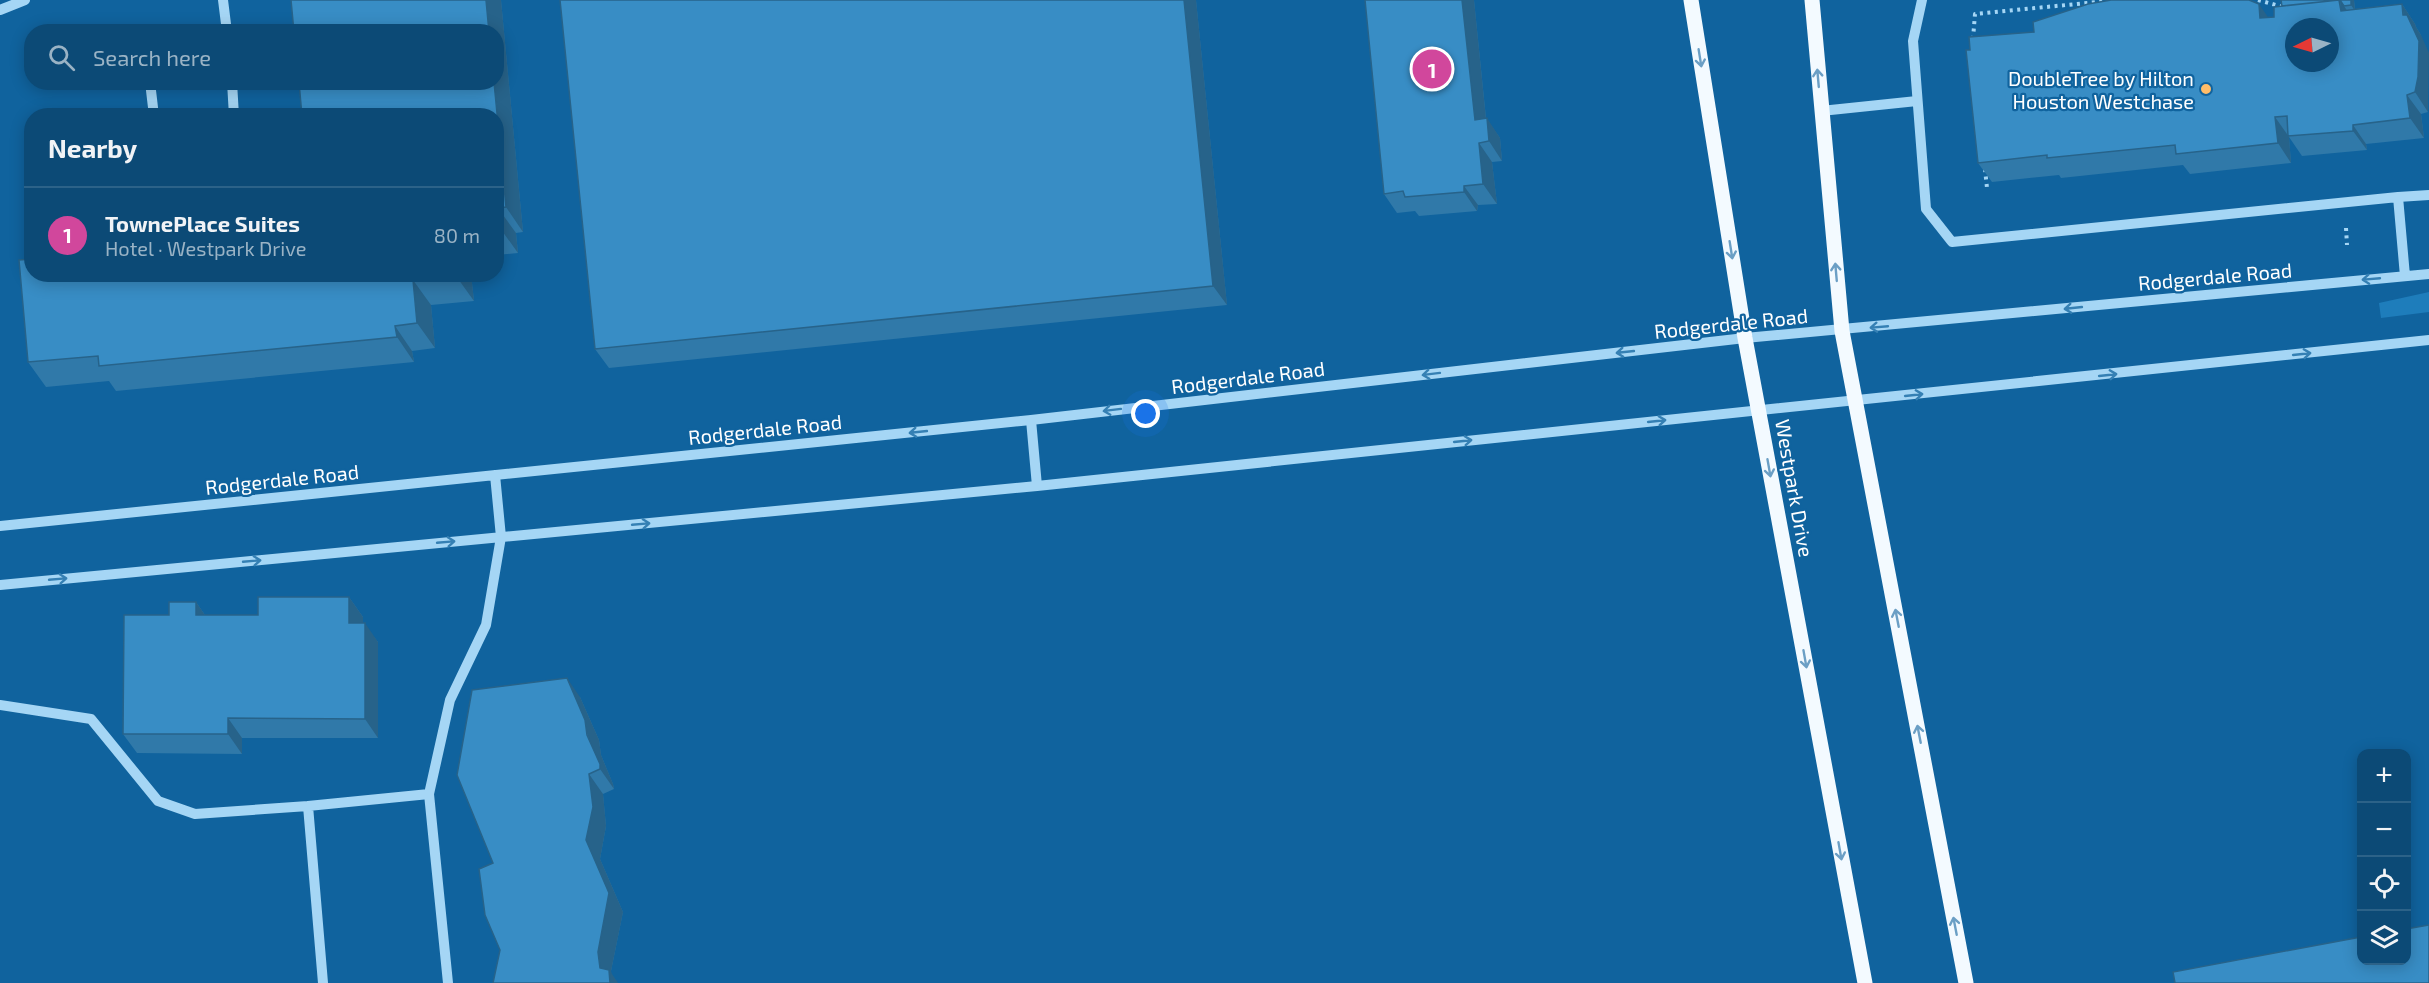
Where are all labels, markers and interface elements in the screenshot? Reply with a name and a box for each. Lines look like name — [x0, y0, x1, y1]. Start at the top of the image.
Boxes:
north arrow — [2285, 18, 2339, 72]
search box — [24, 24, 504, 90]
icon: search — [45, 41, 78, 74]
text: Search here — [93, 44, 211, 70]
pin: 1 — [1412, 46, 1452, 92]
one-way arrow — [1695, 47, 1706, 67]
place label: DoubleTree by Hilton Houston Westchase — [2008, 66, 2194, 113]
one-way arrow — [1812, 69, 1823, 89]
marker: DoubleTree by Hilton Houston Westchase — [2199, 82, 2213, 96]
text: Nearby — [48, 132, 137, 163]
text: TownePlace Suites — [105, 210, 300, 236]
text: 1 — [63, 223, 72, 247]
text: 80 m — [434, 223, 480, 247]
text: Hotel · Westpark Drive — [105, 236, 307, 260]
one-way arrow — [1726, 240, 1737, 260]
street label: Rodgerdale Road — [2137, 257, 2293, 295]
one-way arrow — [1830, 263, 1841, 283]
one-way arrow — [2361, 274, 2381, 285]
street label: Rodgerdale Road — [1653, 303, 1809, 343]
one-way arrow — [2064, 303, 2084, 314]
one-way arrow — [1870, 322, 1890, 333]
one-way arrow — [1615, 347, 1635, 358]
one-way arrow — [2291, 348, 2311, 359]
street label: Rodgerdale Road — [1170, 356, 1326, 398]
one-way arrow — [1421, 369, 1441, 380]
one-way arrow — [2097, 369, 2117, 380]
one-way arrow — [1903, 390, 1923, 401]
your location — [1131, 399, 1160, 428]
one-way arrow — [1103, 405, 1122, 416]
street label: Rodgerdale Road — [687, 409, 843, 449]
one-way arrow — [1647, 415, 1666, 426]
street label: Westpark Drive — [1771, 417, 1819, 559]
one-way arrow — [909, 427, 929, 438]
one-way arrow — [1453, 435, 1472, 446]
one-way arrow — [1764, 457, 1775, 477]
street label: Rodgerdale Road — [204, 459, 360, 499]
one-way arrow — [630, 518, 650, 529]
one-way arrow — [436, 536, 456, 547]
one-way arrow — [242, 555, 262, 566]
one-way arrow — [48, 573, 68, 584]
one-way arrow — [1891, 608, 1902, 628]
one-way arrow — [1800, 649, 1811, 669]
one-way arrow — [1913, 725, 1924, 744]
map controls — [2357, 749, 2411, 965]
button: + — [2357, 749, 2411, 803]
button: − — [2357, 803, 2411, 857]
one-way arrow — [1835, 841, 1846, 860]
button: locate — [2357, 857, 2411, 911]
button: layers — [2357, 911, 2411, 965]
one-way arrow — [1949, 916, 1960, 936]

